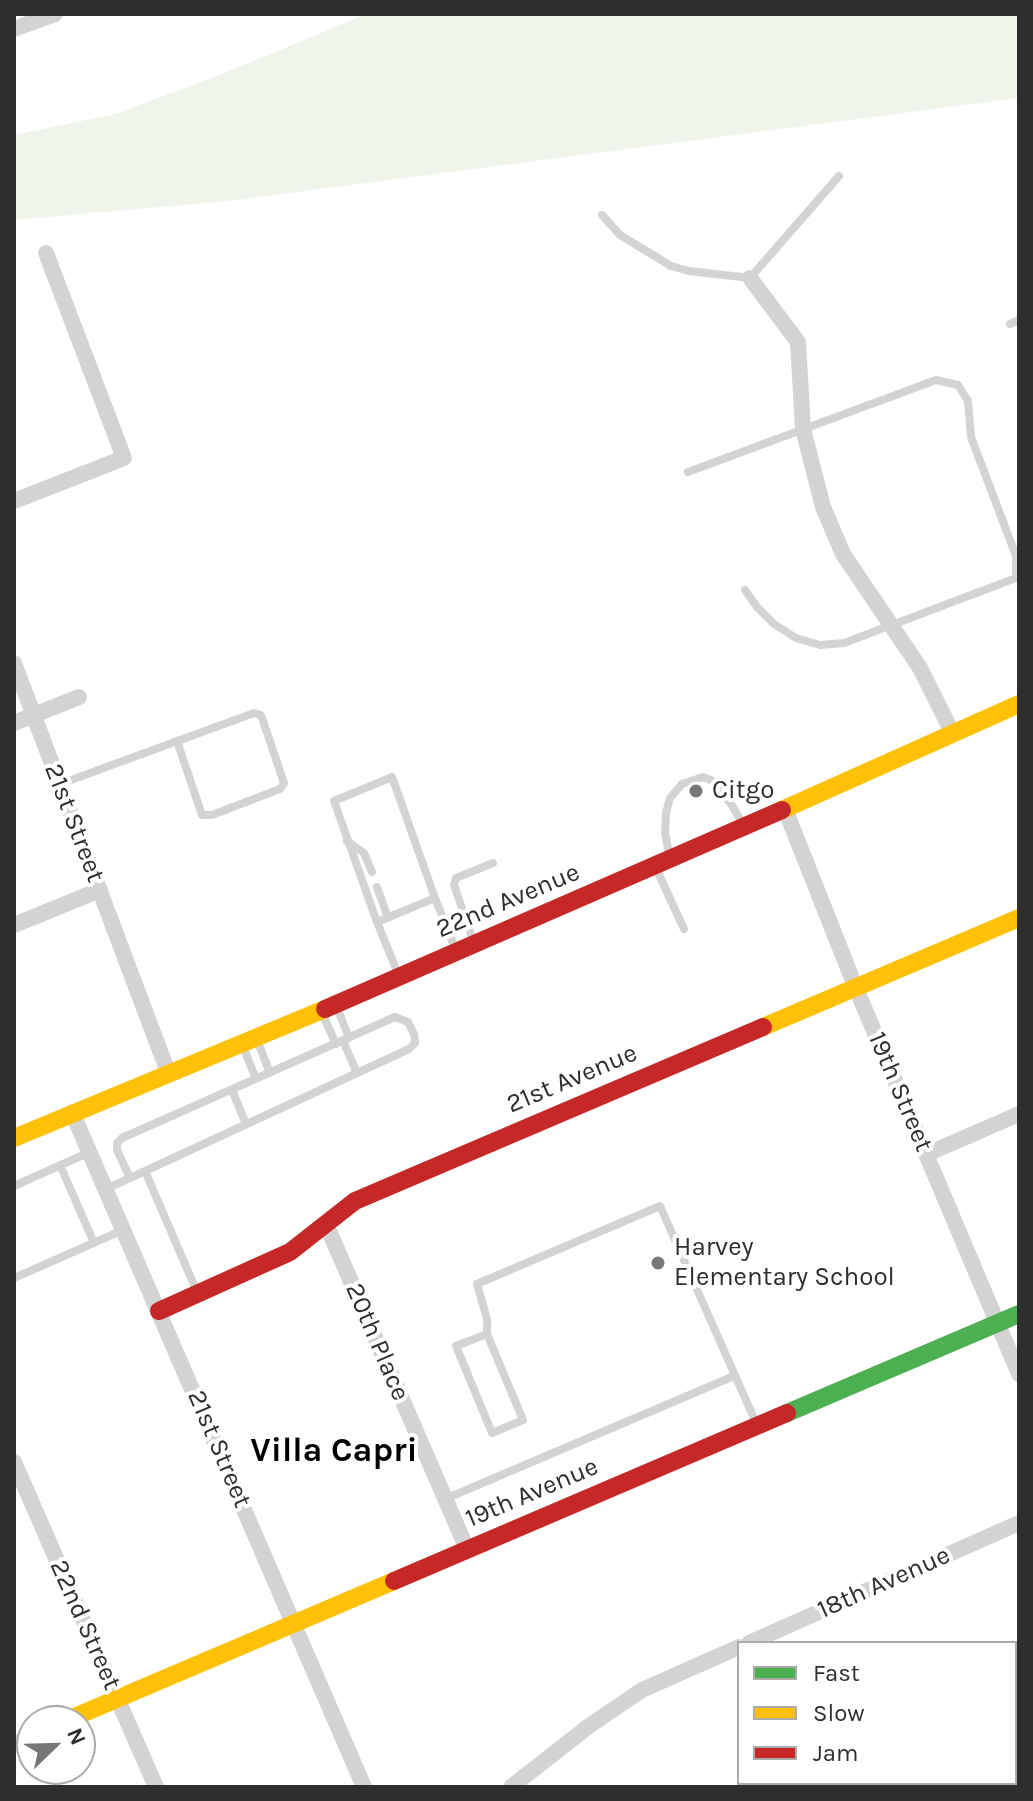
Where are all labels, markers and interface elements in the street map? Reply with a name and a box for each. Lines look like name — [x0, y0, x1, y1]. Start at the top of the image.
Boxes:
street label: 21st Street — [37, 759, 111, 887]
place label: Citgo — [712, 775, 774, 807]
marker: Citgo — [687, 782, 705, 800]
street label: 22nd Avenue — [431, 857, 585, 945]
street label: 19th Street — [861, 1028, 939, 1156]
street label: 21st Avenue — [502, 1038, 642, 1120]
place label: Harvey Elementary School — [674, 1232, 895, 1294]
marker: Harvey Elementary School — [649, 1254, 667, 1272]
street label: 20th Place — [338, 1278, 416, 1406]
street label: 21st Street — [180, 1386, 258, 1512]
district label: Villa Capri — [250, 1431, 418, 1471]
street label: 19th Avenue — [461, 1451, 603, 1535]
street label: 18th Avenue — [813, 1540, 955, 1626]
street label: 22nd Street — [43, 1555, 127, 1695]
legend — [737, 1641, 1017, 1785]
text: Fast — [813, 1659, 860, 1687]
text: Slow — [813, 1699, 865, 1727]
north arrow — [16, 1705, 96, 1785]
text: N — [61, 1724, 91, 1749]
text: Jam — [813, 1739, 858, 1767]

